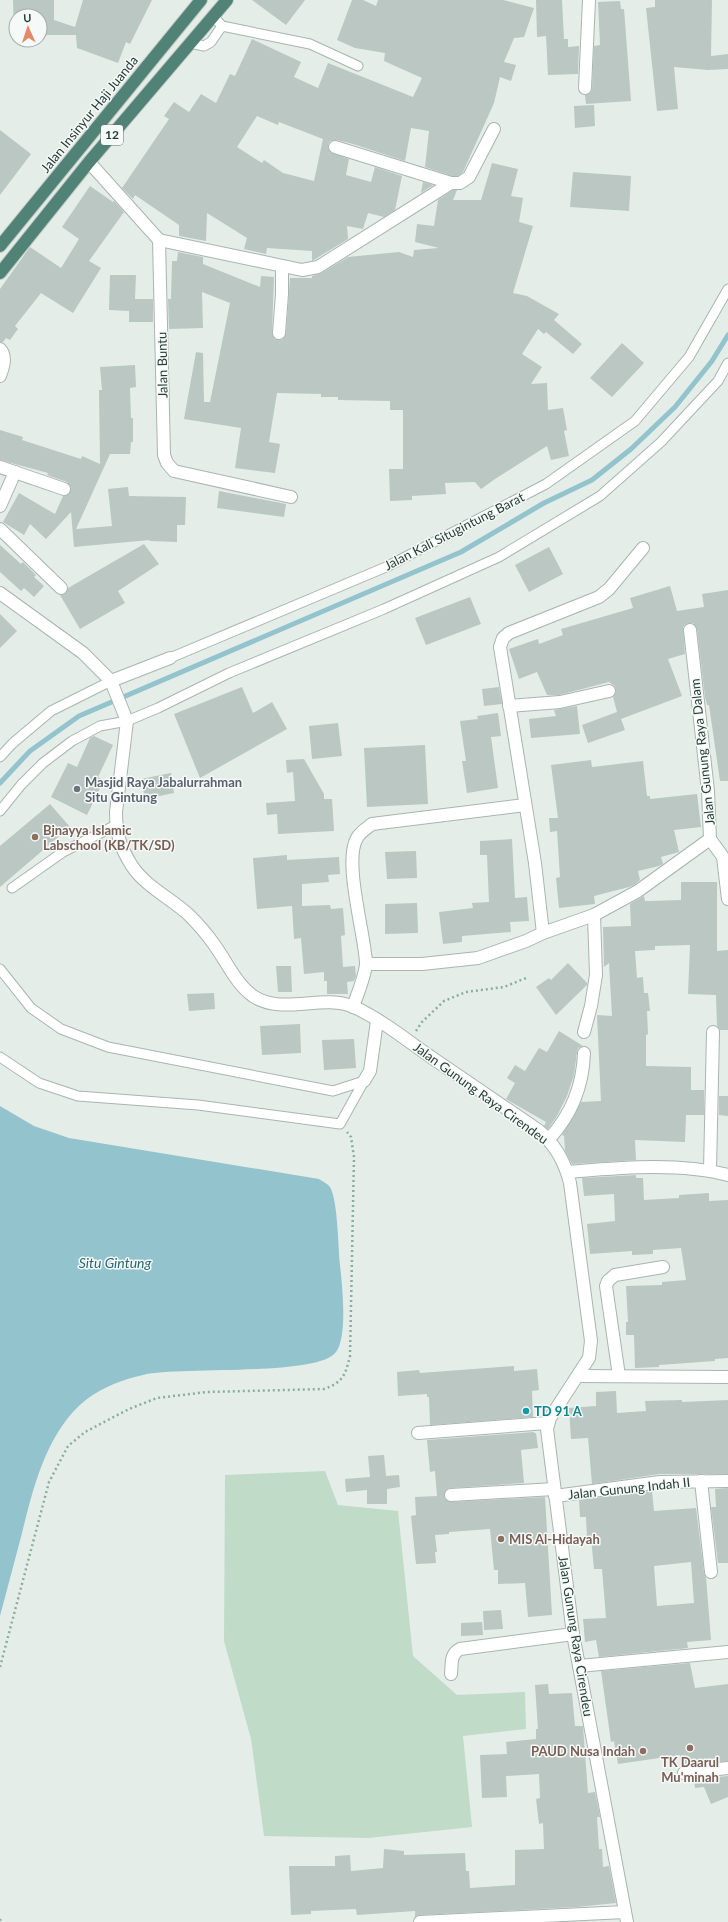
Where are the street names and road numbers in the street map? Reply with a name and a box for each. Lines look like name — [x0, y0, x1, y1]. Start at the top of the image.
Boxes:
street label: Jalan Insinyur Haji Juanda — [37, 52, 141, 176]
road number: 12 — [101, 125, 123, 145]
street label: Jalan Buntu — [153, 332, 171, 398]
street label: Jalan Kali Situgintung Barat — [381, 489, 527, 573]
street label: Jalan Gunung Raya Dalam — [686, 678, 718, 826]
street label: Jalan Gunung Raya Cirendeu — [410, 1039, 552, 1147]
street label: Jalan Gunung Indah II — [567, 1474, 691, 1502]
street label: Jalan Gunung Raya Cirendeu — [555, 1554, 597, 1718]

